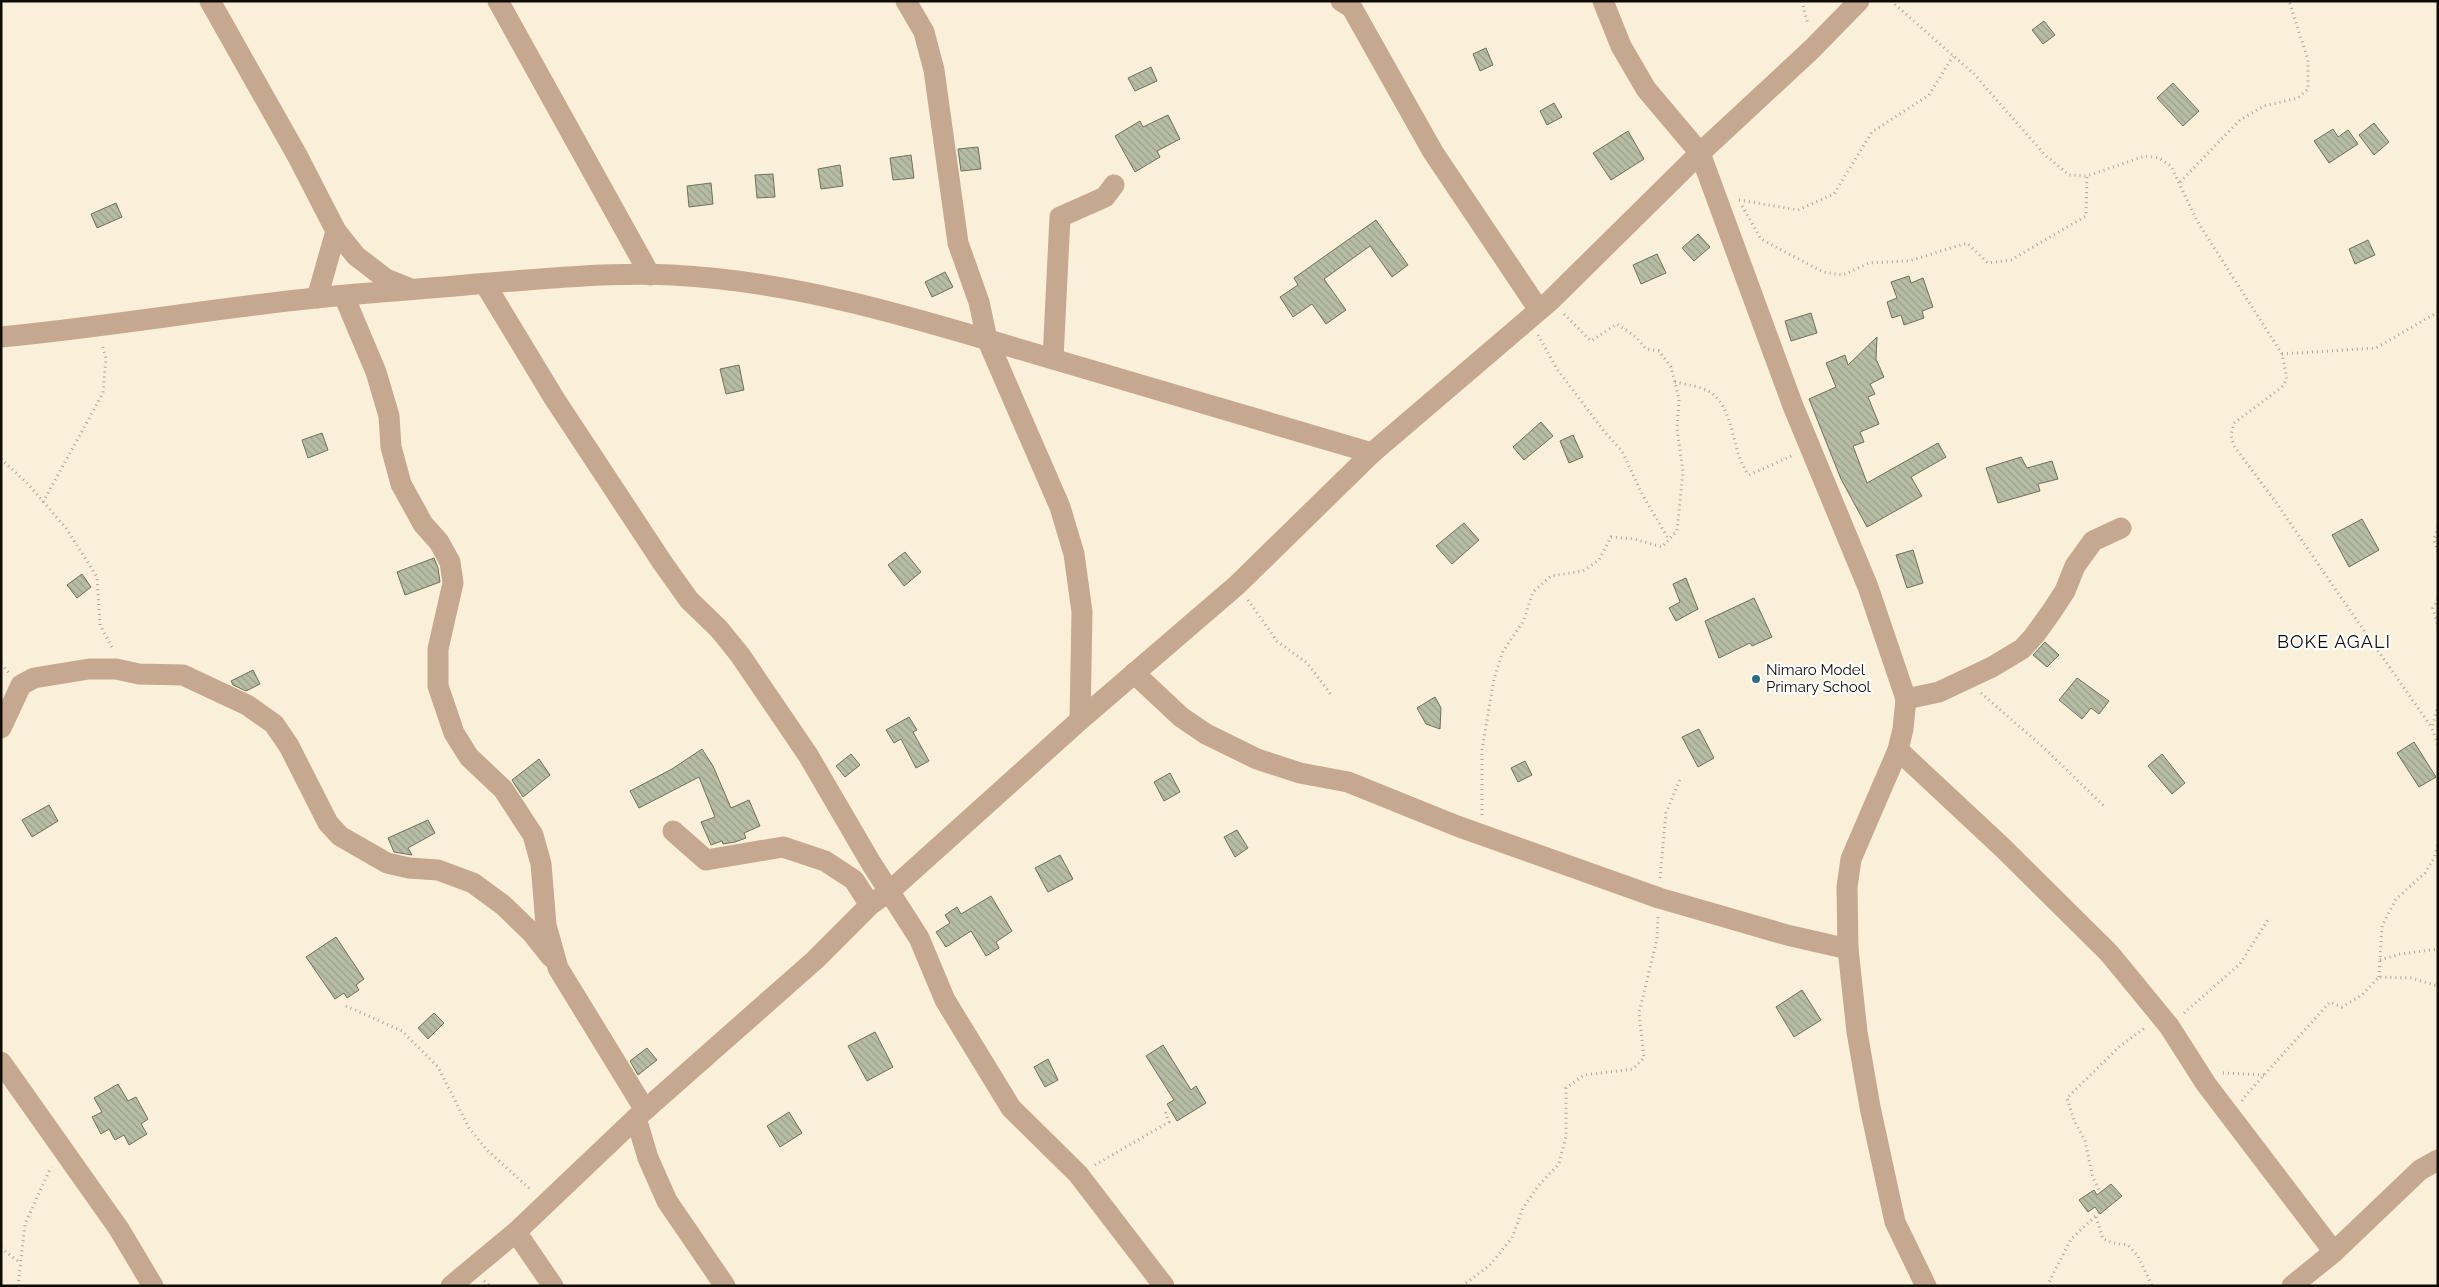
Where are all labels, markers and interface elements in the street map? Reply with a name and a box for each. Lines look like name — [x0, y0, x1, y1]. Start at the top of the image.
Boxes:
district label: BOKE AGALI — [2277, 631, 2391, 652]
place label: Nimaro Model Primary School — [1766, 661, 1872, 696]
marker: Nimaro Model Primary School — [1750, 673, 1762, 685]

